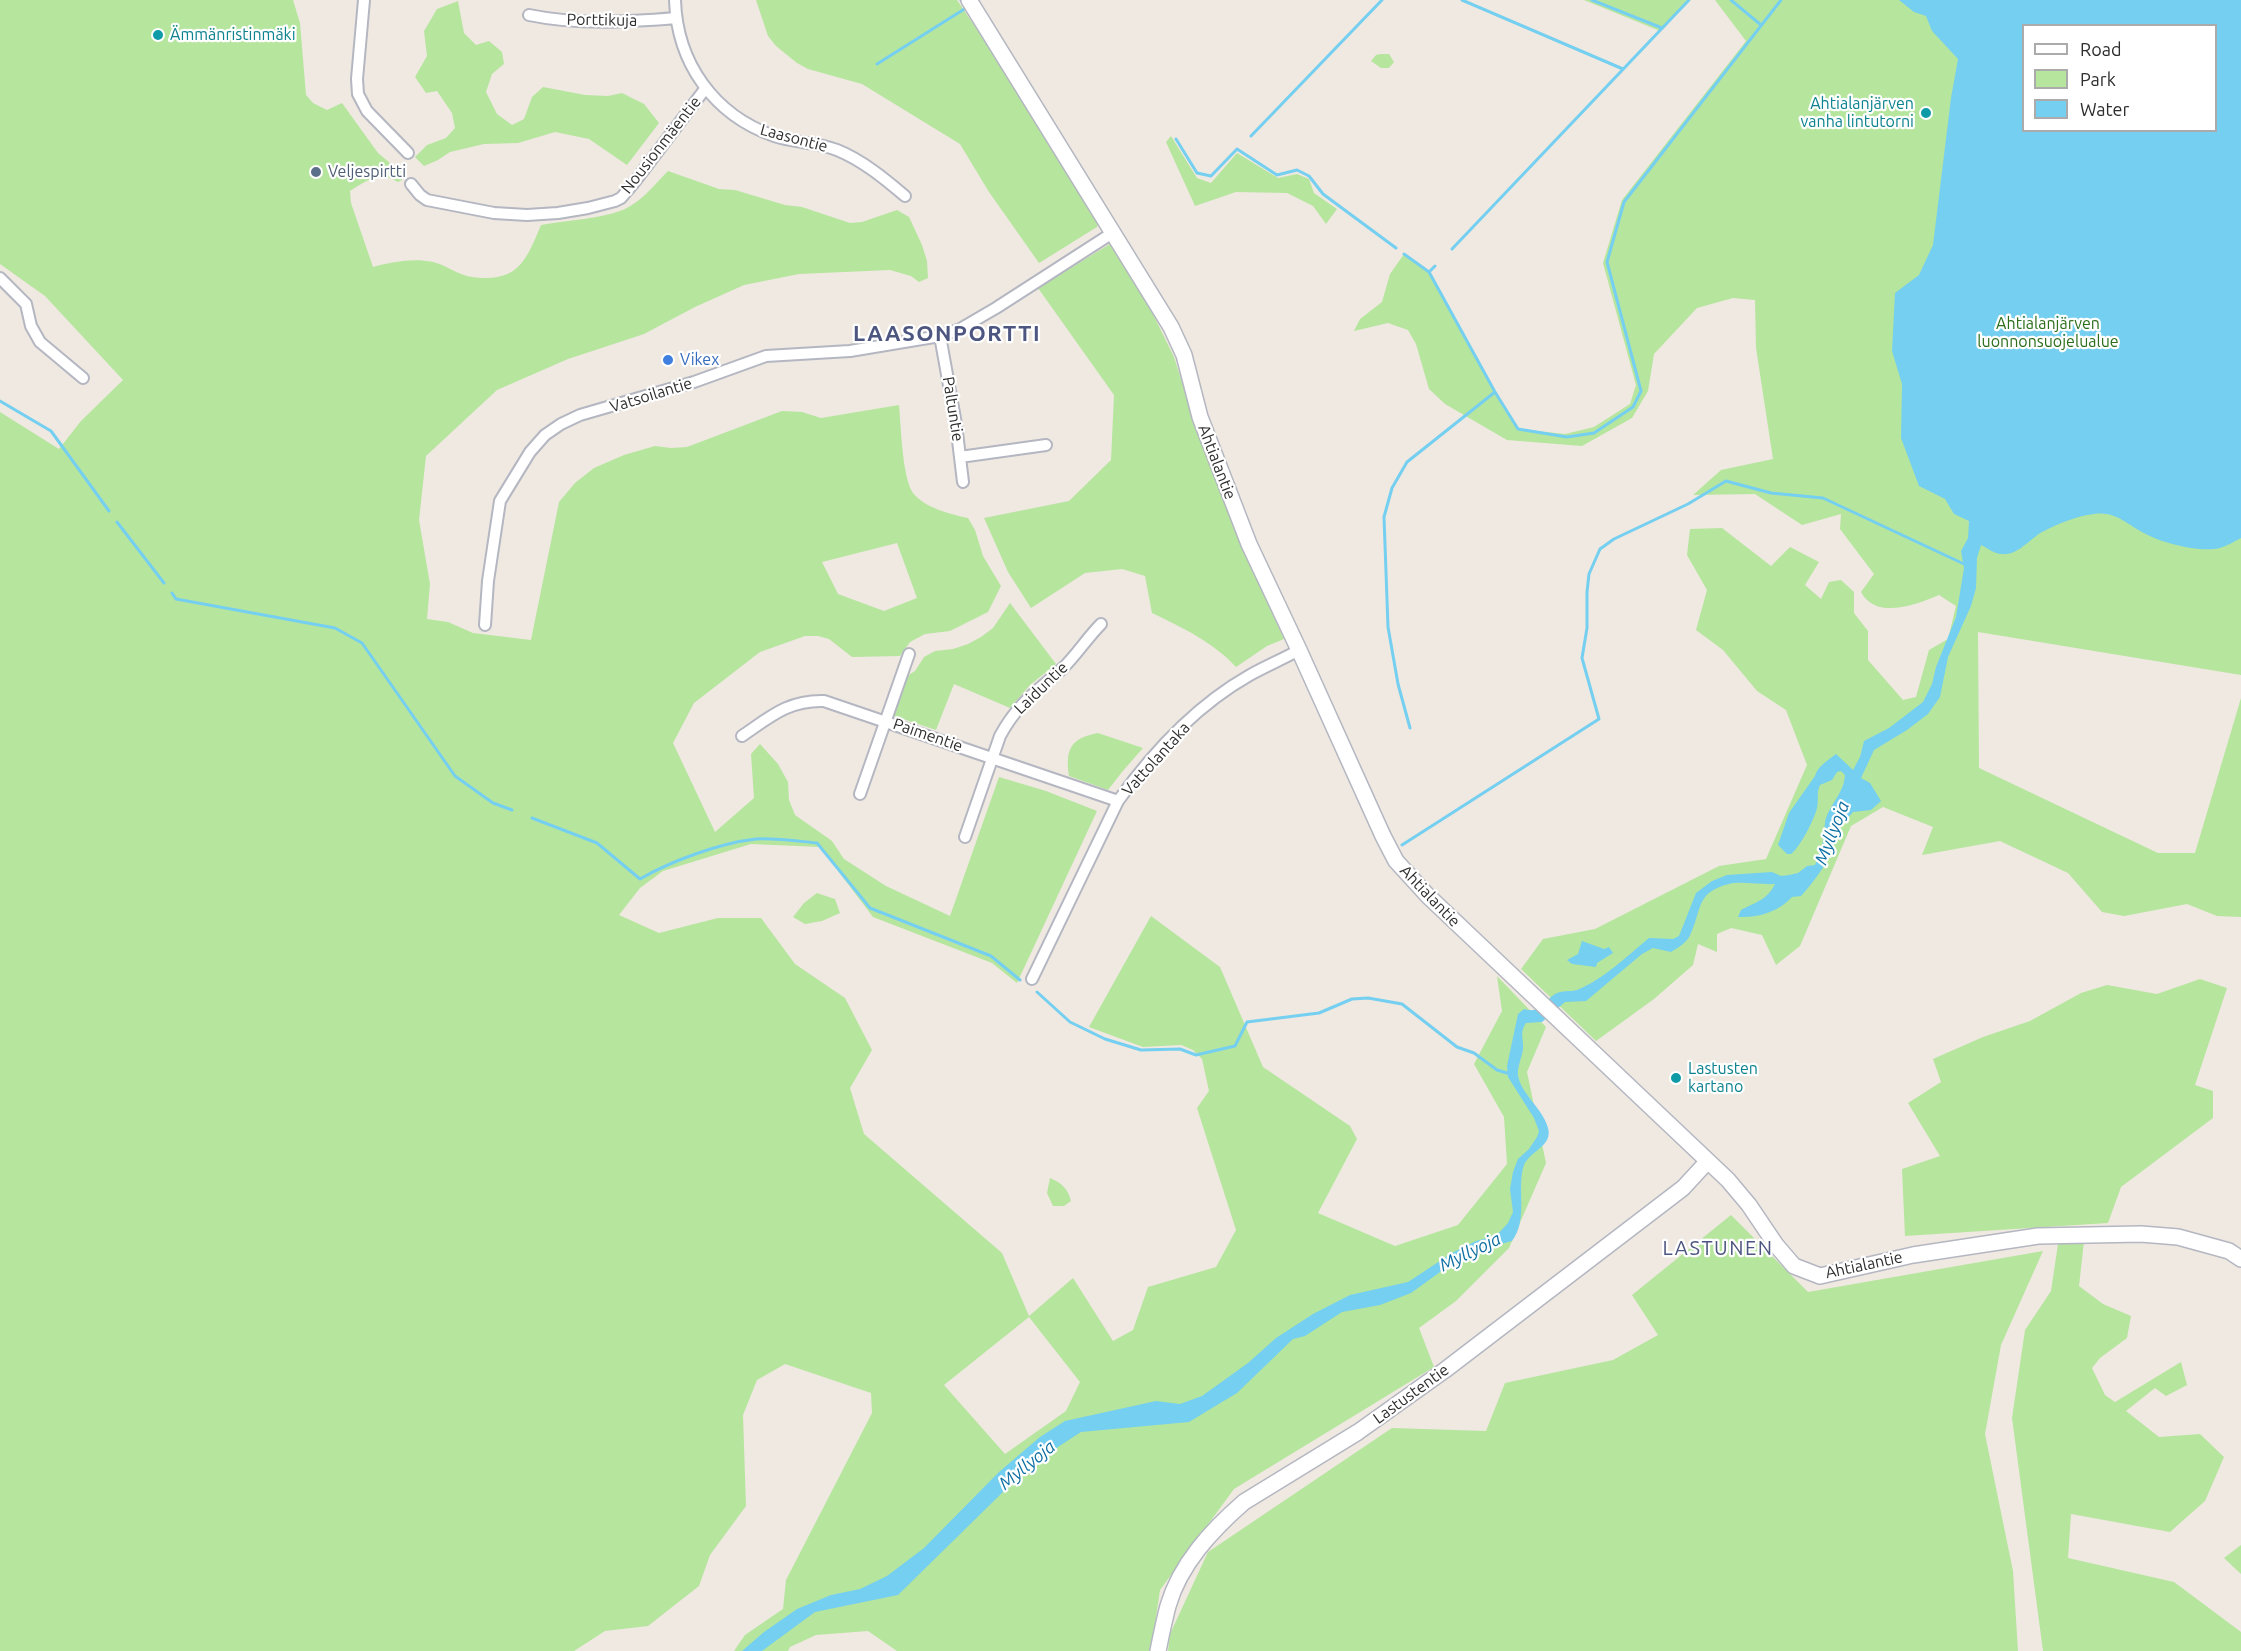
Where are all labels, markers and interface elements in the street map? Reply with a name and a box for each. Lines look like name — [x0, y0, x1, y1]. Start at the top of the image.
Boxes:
street label: Porttikuja — [567, 10, 637, 30]
legend — [2022, 24, 2217, 132]
place label: Ämmänristinmäki — [170, 25, 296, 45]
marker: Ämmänristinmäki — [151, 28, 165, 42]
text: Road — [2080, 39, 2122, 59]
text: Park — [2080, 69, 2116, 89]
street label: Nousionmäentie — [617, 92, 705, 198]
place label: Ahtialanjärven vanha lintutorni — [1800, 94, 1914, 132]
text: Water — [2080, 99, 2129, 119]
marker: Ahtialanjärven vanha lintutorni — [1919, 106, 1933, 120]
street label: Laasontie — [758, 120, 830, 156]
place label: Veljespirtti — [328, 162, 406, 182]
marker: Veljespirtti — [309, 165, 323, 179]
park label: Ahtialanjärven luonnonsuojelualue — [1977, 314, 2119, 352]
district label: LAASONPORTTI — [853, 321, 1041, 347]
place label: Vikex — [680, 350, 719, 370]
marker: Vikex — [661, 353, 675, 367]
street label: Vatsoilantie — [607, 373, 695, 417]
street label: Paltuntie — [938, 375, 968, 443]
street label: Ahtialantie — [1194, 422, 1240, 502]
street label: Laiduntie — [1010, 658, 1072, 718]
street label: Paimentie — [891, 714, 965, 756]
street label: Vattolantaka — [1118, 718, 1194, 800]
water label: Myllyoja — [1810, 798, 1854, 868]
street label: Ahtialantie — [1396, 861, 1464, 931]
place label: Lastusten kartano — [1688, 1059, 1758, 1097]
marker: Lastusten kartano — [1669, 1071, 1683, 1085]
water label: Myllyoja — [1436, 1228, 1504, 1276]
district label: LASTUNEN — [1662, 1236, 1774, 1260]
street label: Ahtialantie — [1824, 1247, 1904, 1283]
street label: Lastustentie — [1369, 1360, 1453, 1428]
water label: Myllyoja — [995, 1436, 1059, 1494]

